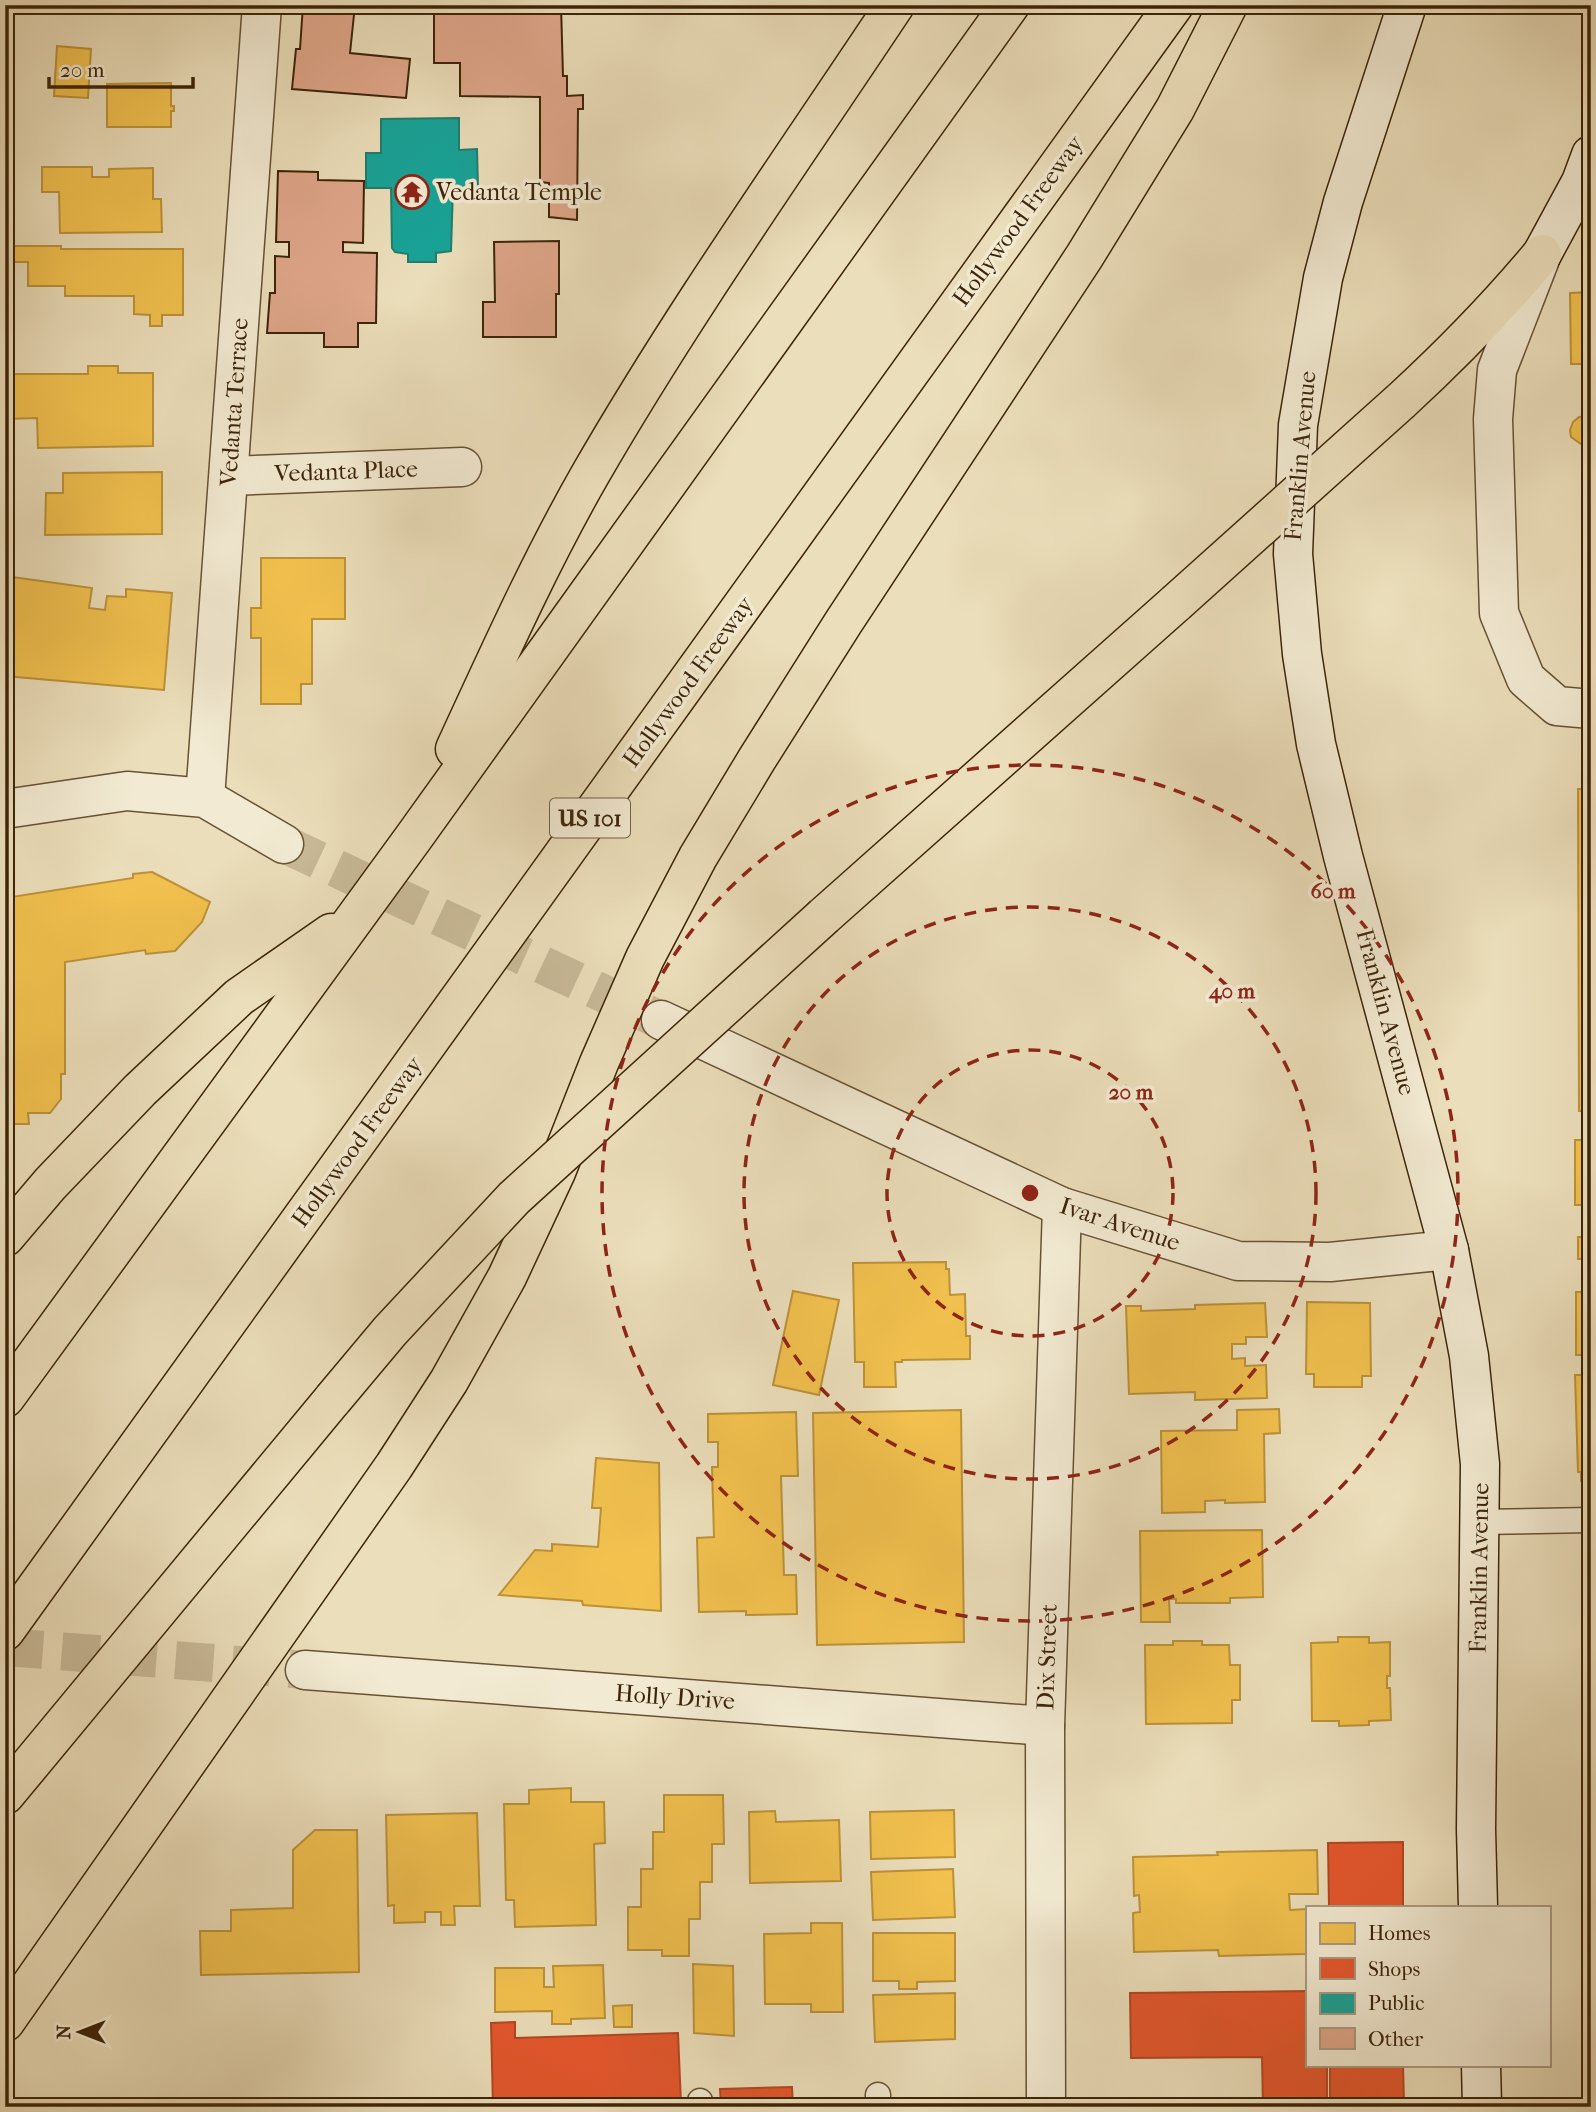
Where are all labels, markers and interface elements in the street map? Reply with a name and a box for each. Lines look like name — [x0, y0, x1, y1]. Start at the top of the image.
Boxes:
scale bar — [49, 46, 192, 90]
text: 20 m — [60, 58, 105, 82]
street label: Hollywood Freeway — [947, 129, 1090, 312]
temple icon: Vedanta Temple — [393, 173, 431, 211]
place label: Vedanta Temple — [435, 178, 602, 206]
street label: Vedanta Terrace — [214, 317, 254, 488]
street label: Franklin Avenue — [1279, 370, 1321, 542]
street label: Vedanta Place — [273, 454, 418, 488]
street label: Hollywood Freeway — [617, 590, 760, 773]
road number: US 101 — [550, 798, 630, 838]
text: 60 m — [1311, 879, 1356, 903]
street label: Franklin Avenue — [1350, 926, 1422, 1098]
text: 40 m — [1208, 979, 1256, 1004]
street label: Hollywood Freeway — [286, 1050, 429, 1233]
text: 20 m — [1109, 1080, 1154, 1104]
centre of rings — [1018, 1181, 1042, 1205]
street label: Ivar Avenue — [1056, 1191, 1184, 1257]
street label: Franklin Avenue — [1464, 1482, 1494, 1654]
street label: Dix Street — [1031, 1603, 1063, 1711]
street label: Holly Drive — [614, 1679, 736, 1715]
legend — [1306, 1906, 1550, 2066]
text: Homes — [1368, 1921, 1431, 1945]
text: Shops — [1368, 1957, 1421, 1981]
text: Public — [1368, 1991, 1424, 2015]
north arrow — [46, 1996, 116, 2066]
text: N — [53, 2024, 75, 2039]
text: Other — [1368, 2027, 1423, 2051]

